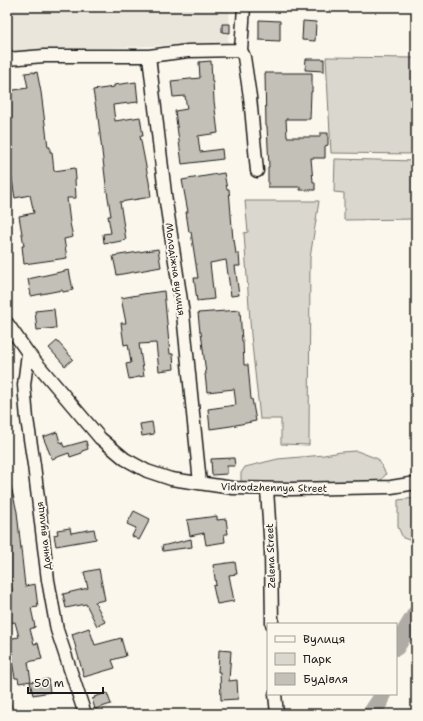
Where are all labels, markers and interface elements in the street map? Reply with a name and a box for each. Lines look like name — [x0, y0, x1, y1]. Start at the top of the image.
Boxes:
street label: Молодіжна вулиця — [163, 222, 188, 316]
street label: Vidrodzhennya Street — [221, 480, 327, 495]
street label: Дачна вулиця — [33, 501, 54, 571]
street label: Zelena Street — [263, 523, 278, 589]
legend — [267, 623, 397, 695]
text: Вулиця — [303, 631, 345, 647]
text: Парк — [303, 651, 332, 667]
scale bar — [28, 669, 103, 695]
text: Будівля — [303, 671, 348, 687]
text: 50 m — [34, 675, 64, 691]

